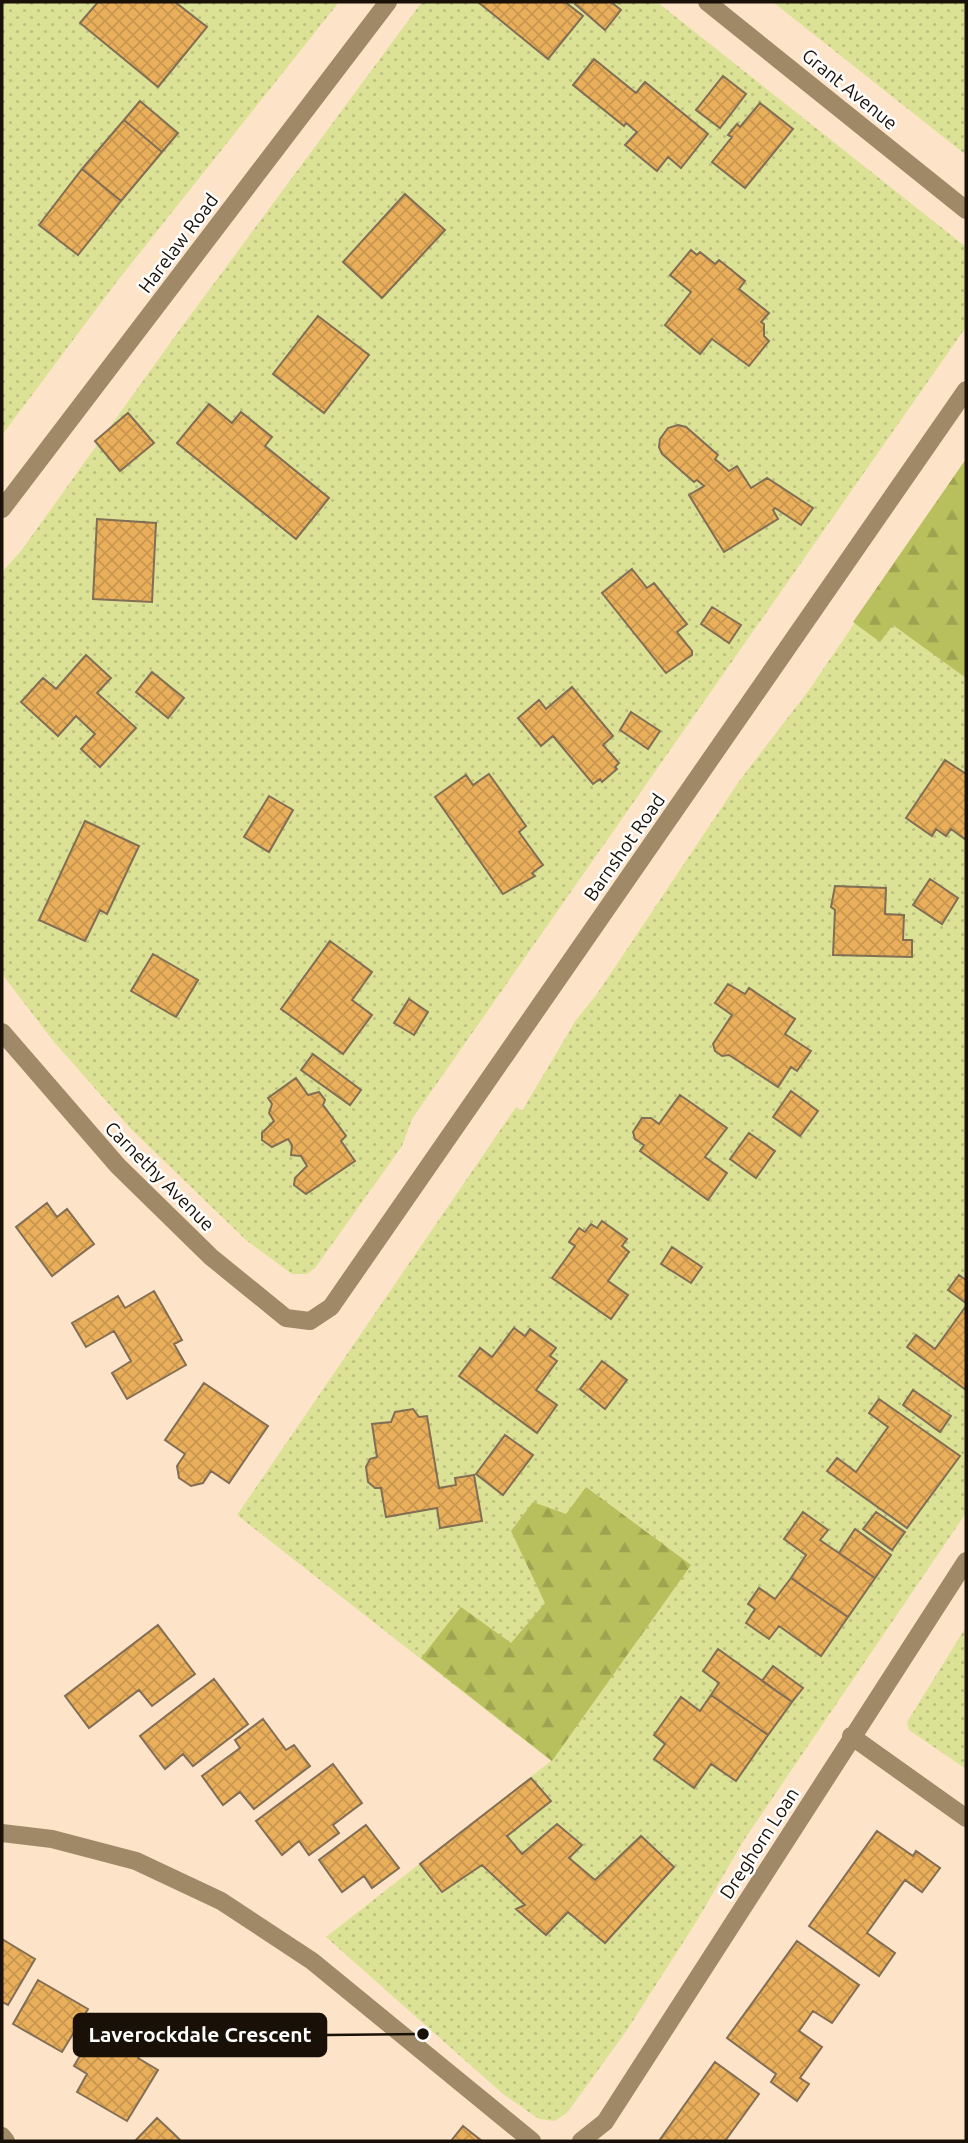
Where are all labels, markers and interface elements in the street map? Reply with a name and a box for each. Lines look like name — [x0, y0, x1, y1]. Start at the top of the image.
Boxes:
street label: Grant Avenue — [798, 44, 902, 134]
street label: Harelaw Road — [134, 189, 222, 297]
street label: Barnshot Road — [579, 789, 669, 905]
street label: Carnethy Avenue — [101, 1117, 219, 1235]
street label: Dreghorn Loan — [715, 1783, 803, 1903]
callout: Laverockdale Crescent — [74, 2014, 326, 2056]
text: Laverockdale Crescent — [88, 2022, 312, 2046]

